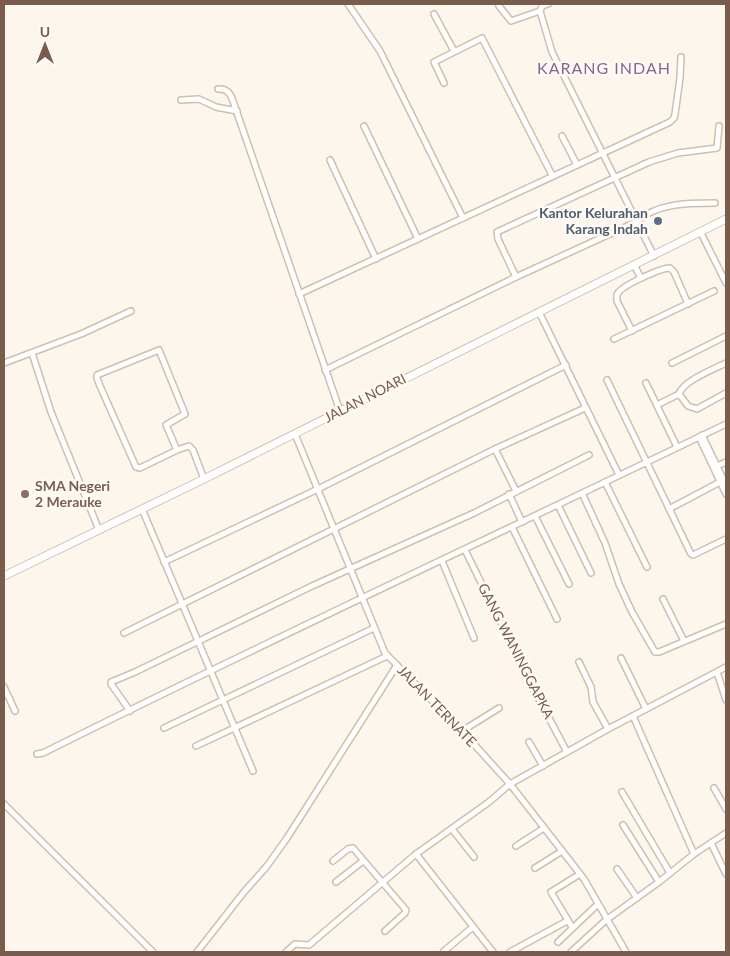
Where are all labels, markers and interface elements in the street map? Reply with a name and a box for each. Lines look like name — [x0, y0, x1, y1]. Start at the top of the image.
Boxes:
north arrow — [20, 20, 70, 70]
text: U — [40, 23, 50, 40]
district label: KARANG INDAH — [537, 58, 671, 77]
place label: Kantor Kelurahan Karang Indah — [539, 204, 648, 237]
marker: Kantor Kelurahan Karang Indah — [652, 215, 664, 227]
street label: JALAN NOARI — [321, 370, 409, 426]
place label: SMA Negeri 2 Merauke — [35, 477, 110, 510]
marker: SMA Negeri 2 Merauke — [19, 488, 31, 500]
street label: GANG WANINGGAPKA — [475, 580, 558, 722]
street label: JALAN TERNATE — [394, 661, 480, 750]

